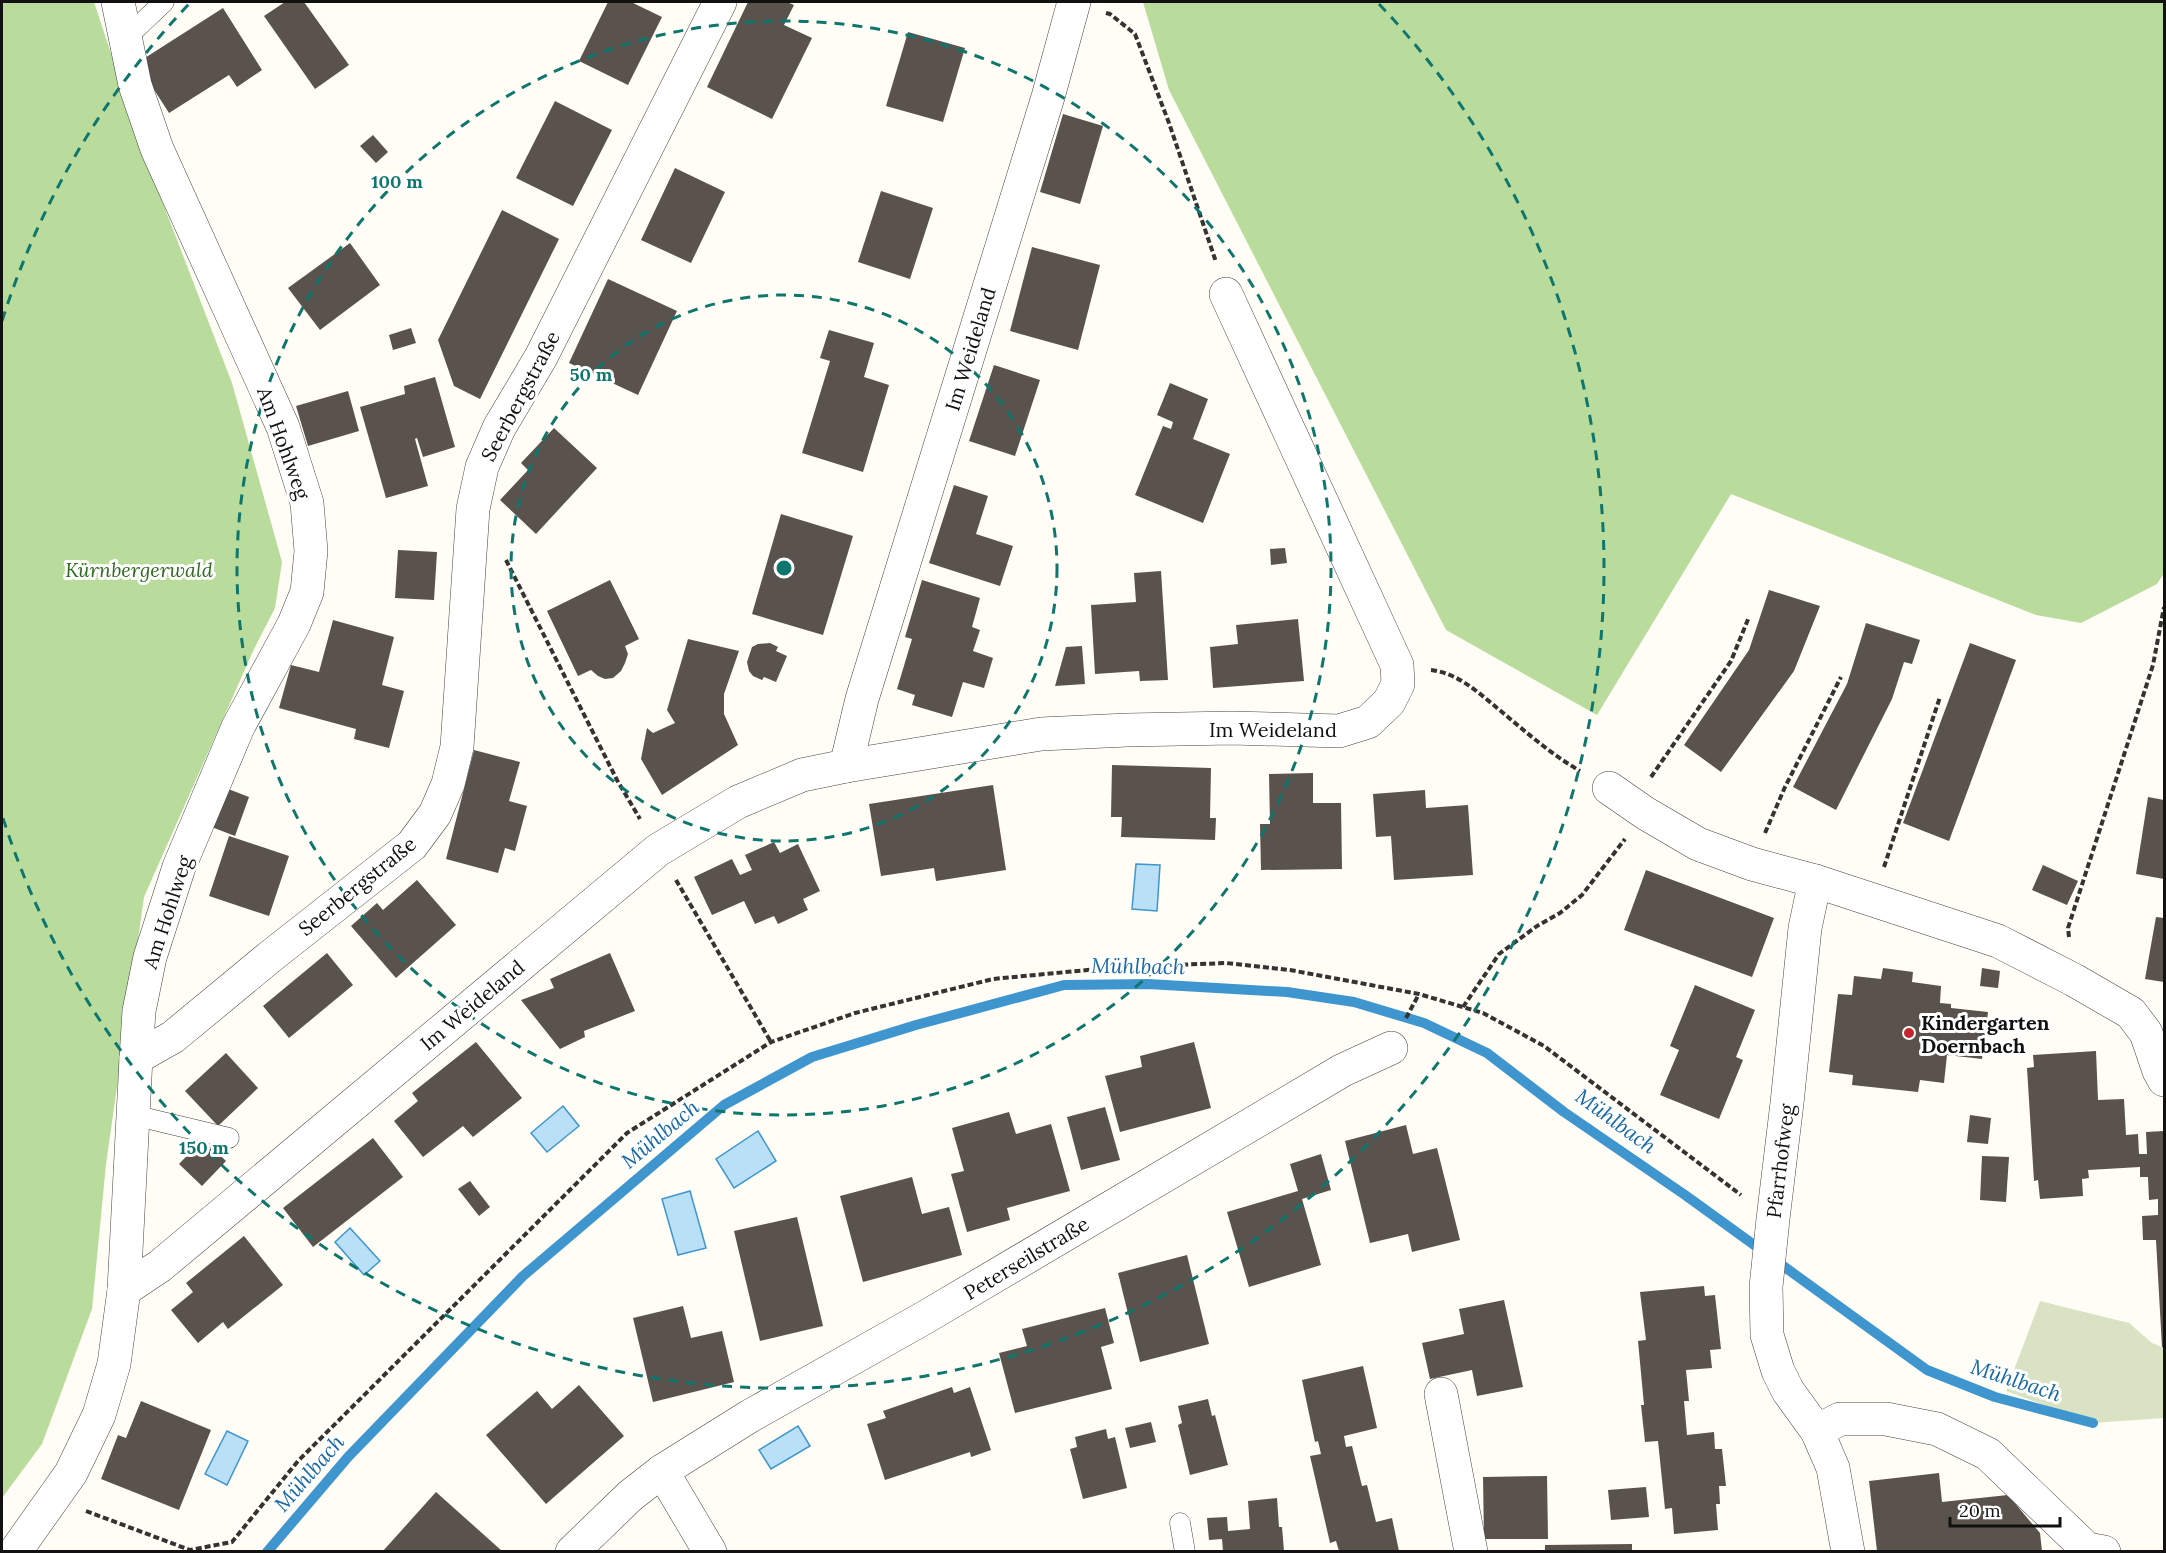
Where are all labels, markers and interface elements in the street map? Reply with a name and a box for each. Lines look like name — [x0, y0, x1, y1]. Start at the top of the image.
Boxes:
text: 100 m — [371, 170, 423, 193]
street label: Im Weideland — [939, 284, 1001, 414]
street label: Seerbergstraße — [475, 326, 565, 465]
text: 50 m — [570, 363, 613, 386]
street label: Am Hohlweg — [252, 383, 316, 503]
park label: Kürnbergerwald — [65, 557, 214, 582]
centre of rings — [774, 558, 794, 578]
street label: Im Weideland — [1209, 717, 1337, 742]
street label: Seerbergstraße — [293, 831, 421, 941]
street label: Am Hohlweg — [137, 851, 197, 973]
water label: Mühlbach — [1091, 952, 1185, 980]
street label: Im Weideland — [415, 954, 529, 1056]
place label: Kindergarten Doernbach — [1921, 1010, 2050, 1058]
marker: Kindergarten Doernbach — [1902, 1026, 1916, 1040]
water label: Mühlbach — [1570, 1083, 1662, 1159]
water label: Mühlbach — [615, 1094, 705, 1174]
street label: Pfarrhofweg — [1761, 1102, 1800, 1220]
text: 150 m — [179, 1136, 229, 1159]
street label: Peterseilstraße — [959, 1211, 1093, 1305]
water label: Mühlbach — [1967, 1353, 2065, 1407]
water label: Mühlbach — [268, 1429, 350, 1517]
scale bar — [1950, 1490, 2060, 1528]
text: 20 m — [1959, 1499, 2001, 1522]

